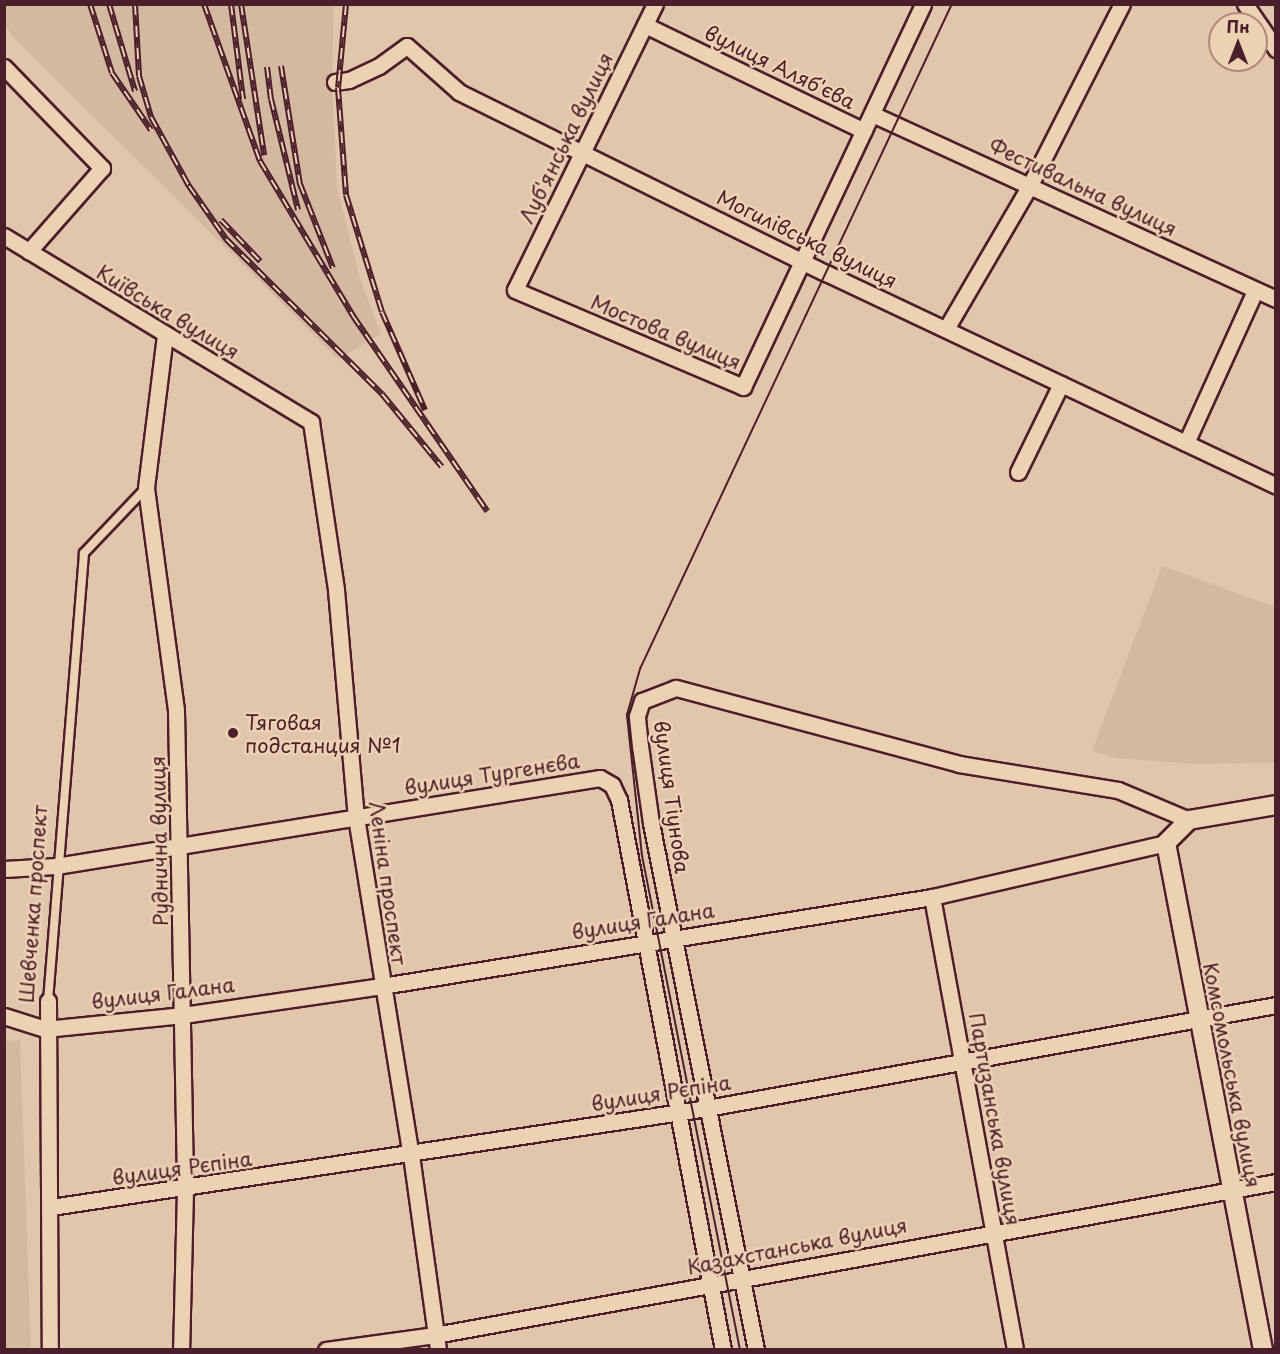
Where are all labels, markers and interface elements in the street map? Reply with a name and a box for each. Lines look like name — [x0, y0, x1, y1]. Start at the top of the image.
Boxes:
north arrow — [1208, 12, 1268, 72]
text: Пн — [1226, 14, 1250, 38]
street label: вулиця Аляб'єва — [701, 20, 859, 114]
street label: Луб'янська вулиця — [514, 48, 618, 228]
street label: Фестивальна вулиця — [985, 133, 1181, 241]
street label: Могилівська вулиця — [713, 185, 901, 293]
street label: Київська вулиця — [92, 260, 244, 364]
street label: Мостова вулиця — [587, 289, 745, 375]
place label: Тяговая подстанция №1 — [245, 710, 400, 757]
street label: вулиця Тіунова — [649, 719, 695, 875]
marker: Тяговая подстанция №1 — [226, 726, 240, 740]
street label: вулиця Тургенєва — [402, 748, 582, 800]
street label: Руднична вулиця — [146, 755, 172, 927]
street label: Леніна проспект — [365, 799, 411, 967]
street label: Шевченка проспект — [14, 804, 52, 1004]
street label: вулиця Галана — [570, 898, 716, 944]
street label: Комсомольська вулиця — [1198, 960, 1266, 1190]
street label: вулиця Галана — [90, 972, 236, 1014]
street label: Партизанська вулиця — [964, 1010, 1026, 1228]
street label: вулиця Рєпіна — [589, 1070, 733, 1116]
street label: вулиця Рєпіна — [110, 1146, 254, 1190]
street label: Казахстанська вулиця — [684, 1213, 910, 1279]

